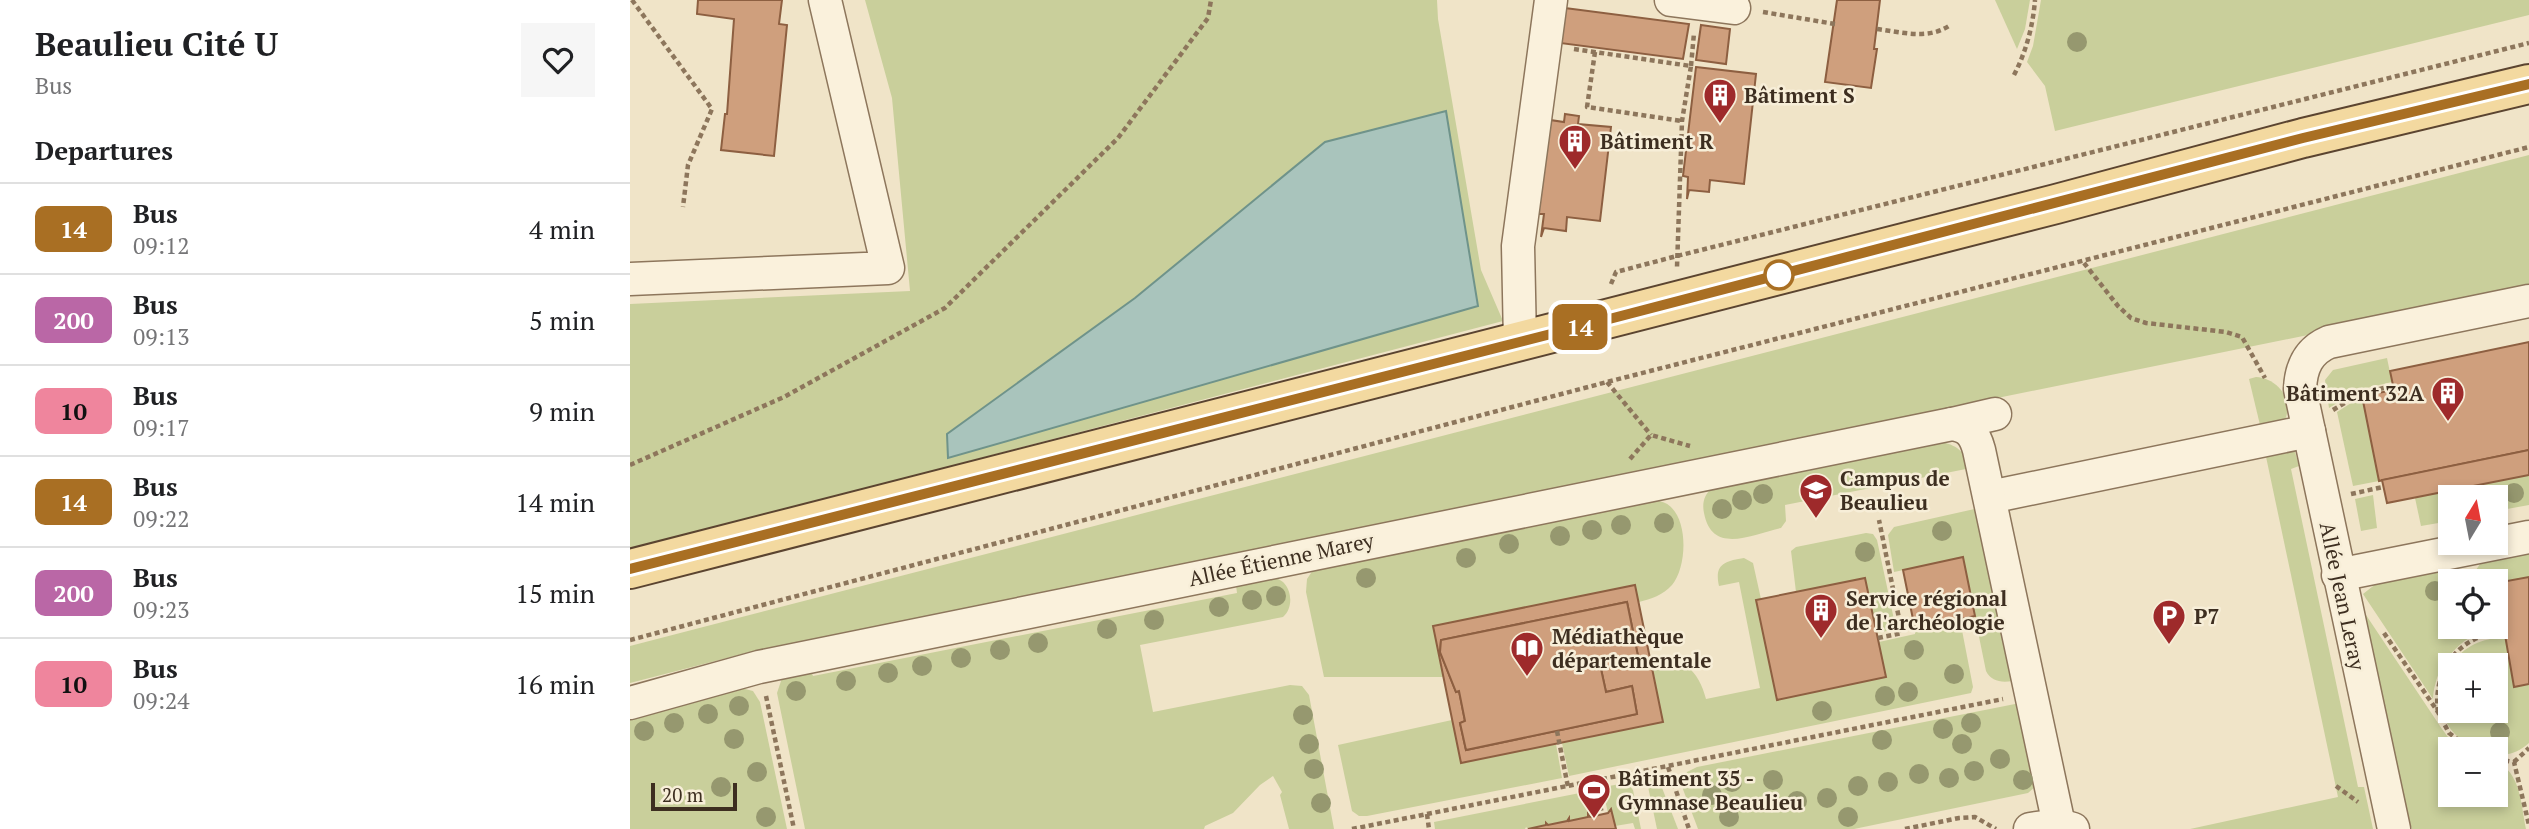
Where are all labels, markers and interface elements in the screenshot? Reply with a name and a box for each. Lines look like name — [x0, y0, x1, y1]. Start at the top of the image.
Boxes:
text: Beaulieu Cité U — [35, 22, 278, 65]
button: heart — [521, 23, 595, 97]
text: Bus — [35, 70, 72, 101]
building icon: Bâtiment S — [1701, 76, 1739, 125]
place label: Bâtiment S — [1744, 81, 1855, 109]
building icon: Bâtiment R — [1556, 122, 1594, 171]
place label: Bâtiment R — [1600, 127, 1714, 155]
text: Departures — [35, 133, 173, 167]
text: Bus — [133, 196, 178, 230]
text: 4 min — [529, 212, 595, 246]
text: 14 — [60, 213, 87, 245]
text: 09:12 — [133, 230, 190, 261]
unlabelled marker — [1764, 260, 1794, 290]
text: Bus — [133, 287, 178, 321]
text: 5 min — [529, 303, 595, 337]
text: 200 — [53, 304, 94, 336]
line badge: 14 — [1548, 304, 1612, 350]
text: 14 — [1566, 311, 1594, 343]
text: 09:13 — [133, 321, 190, 352]
building icon: Bâtiment 32A — [2429, 374, 2467, 423]
text: Bus — [133, 378, 178, 412]
place label: Bâtiment 32A — [2286, 379, 2425, 407]
text: 9 min — [529, 394, 595, 428]
text: 10 — [60, 395, 87, 427]
text: 09:17 — [133, 412, 190, 443]
place label: Campus de Beaulieu — [1840, 464, 1950, 516]
text: Bus — [133, 469, 178, 503]
school or university icon: Campus de Beaulieu — [1797, 471, 1835, 520]
text: 14 min — [515, 485, 595, 519]
north arrow — [2438, 485, 2508, 555]
map controls — [2438, 485, 2508, 807]
text: 14 — [60, 486, 87, 518]
text: 09:22 — [133, 503, 190, 534]
street label: Allée Jean Leray — [2314, 519, 2372, 673]
street label: Allée Étienne Marey — [1186, 526, 1376, 592]
text: Bus — [133, 560, 178, 594]
button: locate — [2438, 569, 2508, 639]
text: 15 min — [515, 576, 595, 610]
text: 200 — [53, 577, 94, 609]
place label: Service régional de l'archéologie — [1846, 584, 2007, 636]
building icon: Service régional de l'archéologie — [1802, 591, 1840, 640]
text: 09:23 — [133, 594, 190, 625]
parking icon: P7 — [2150, 597, 2188, 646]
place label: P7 — [2194, 602, 2219, 630]
place label: Médiathèque départementale — [1552, 622, 1712, 674]
library icon: Médiathèque départementale — [1508, 629, 1546, 678]
text: Bus — [133, 651, 178, 685]
button: + — [2438, 653, 2508, 723]
text: 16 min — [515, 667, 595, 701]
text: 10 — [60, 668, 87, 700]
text: 09:24 — [133, 685, 190, 716]
button: − — [2438, 737, 2508, 807]
place label: Bâtiment 35 - Gymnase Beaulieu — [1618, 764, 1803, 816]
sports icon: Bâtiment 35 - Gymnase Beaulieu — [1575, 771, 1613, 820]
scale bar — [651, 780, 737, 812]
text: 20 m — [662, 782, 703, 807]

